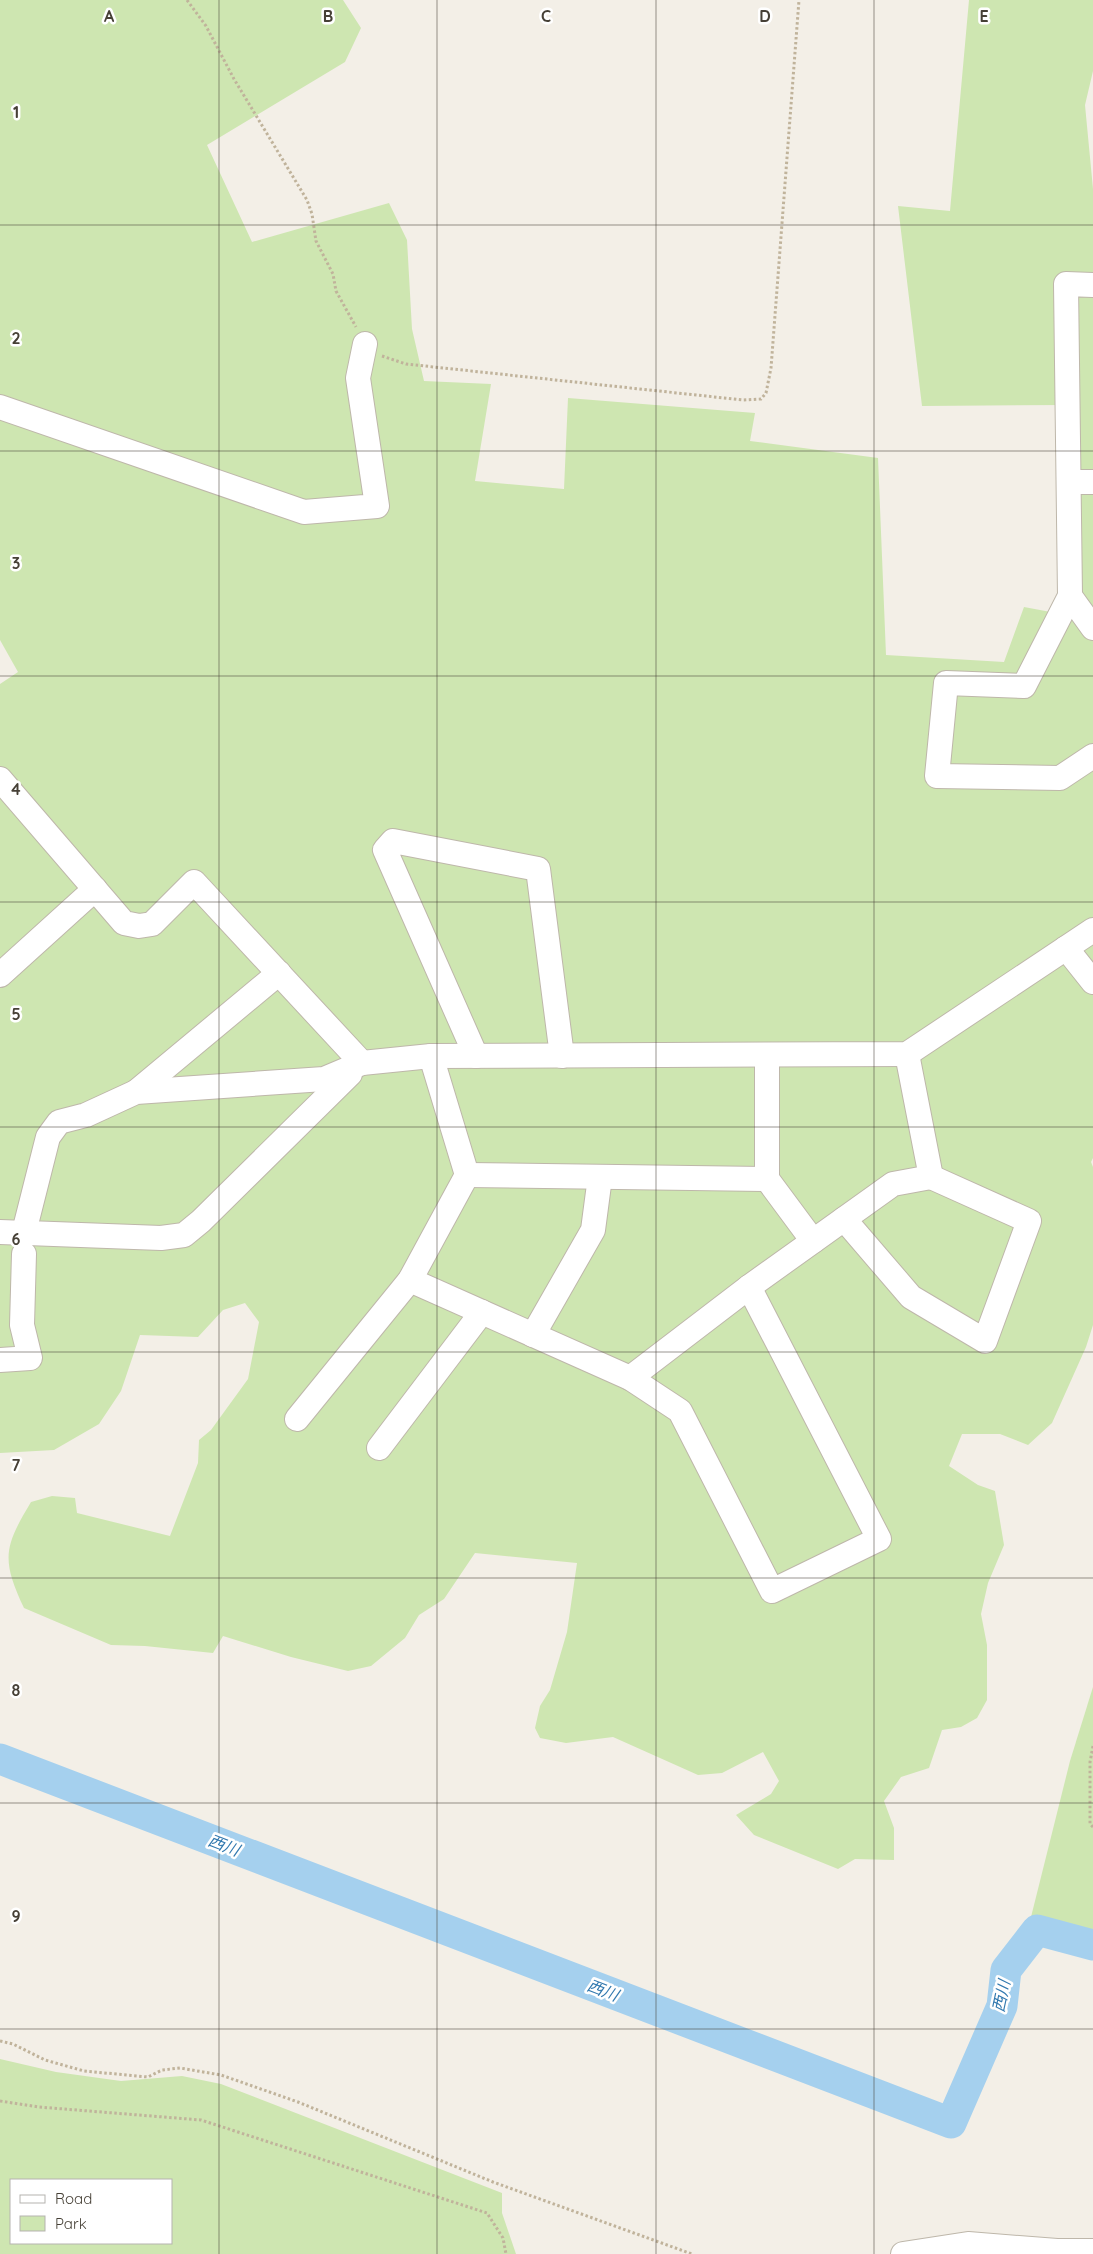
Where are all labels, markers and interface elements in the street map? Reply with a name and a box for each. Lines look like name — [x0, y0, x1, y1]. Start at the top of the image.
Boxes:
text: A — [104, 6, 115, 26]
text: B — [323, 6, 333, 26]
text: C — [541, 6, 551, 26]
text: D — [759, 6, 771, 26]
text: E — [979, 6, 989, 26]
text: 1 — [13, 102, 19, 122]
text: 2 — [11, 328, 21, 348]
text: 3 — [12, 553, 20, 573]
text: 4 — [11, 779, 21, 799]
text: 5 — [11, 1004, 21, 1024]
text: 6 — [12, 1229, 21, 1249]
text: 7 — [12, 1455, 21, 1475]
text: 8 — [12, 1680, 21, 1700]
water label: 西川 — [205, 1830, 244, 1861]
text: 9 — [11, 1906, 21, 1926]
water label: 西川 — [584, 1975, 623, 2006]
water label: 西川 — [988, 1976, 1015, 2014]
legend — [10, 2179, 172, 2244]
text: Road — [55, 2189, 92, 2208]
text: Park — [55, 2214, 87, 2233]

